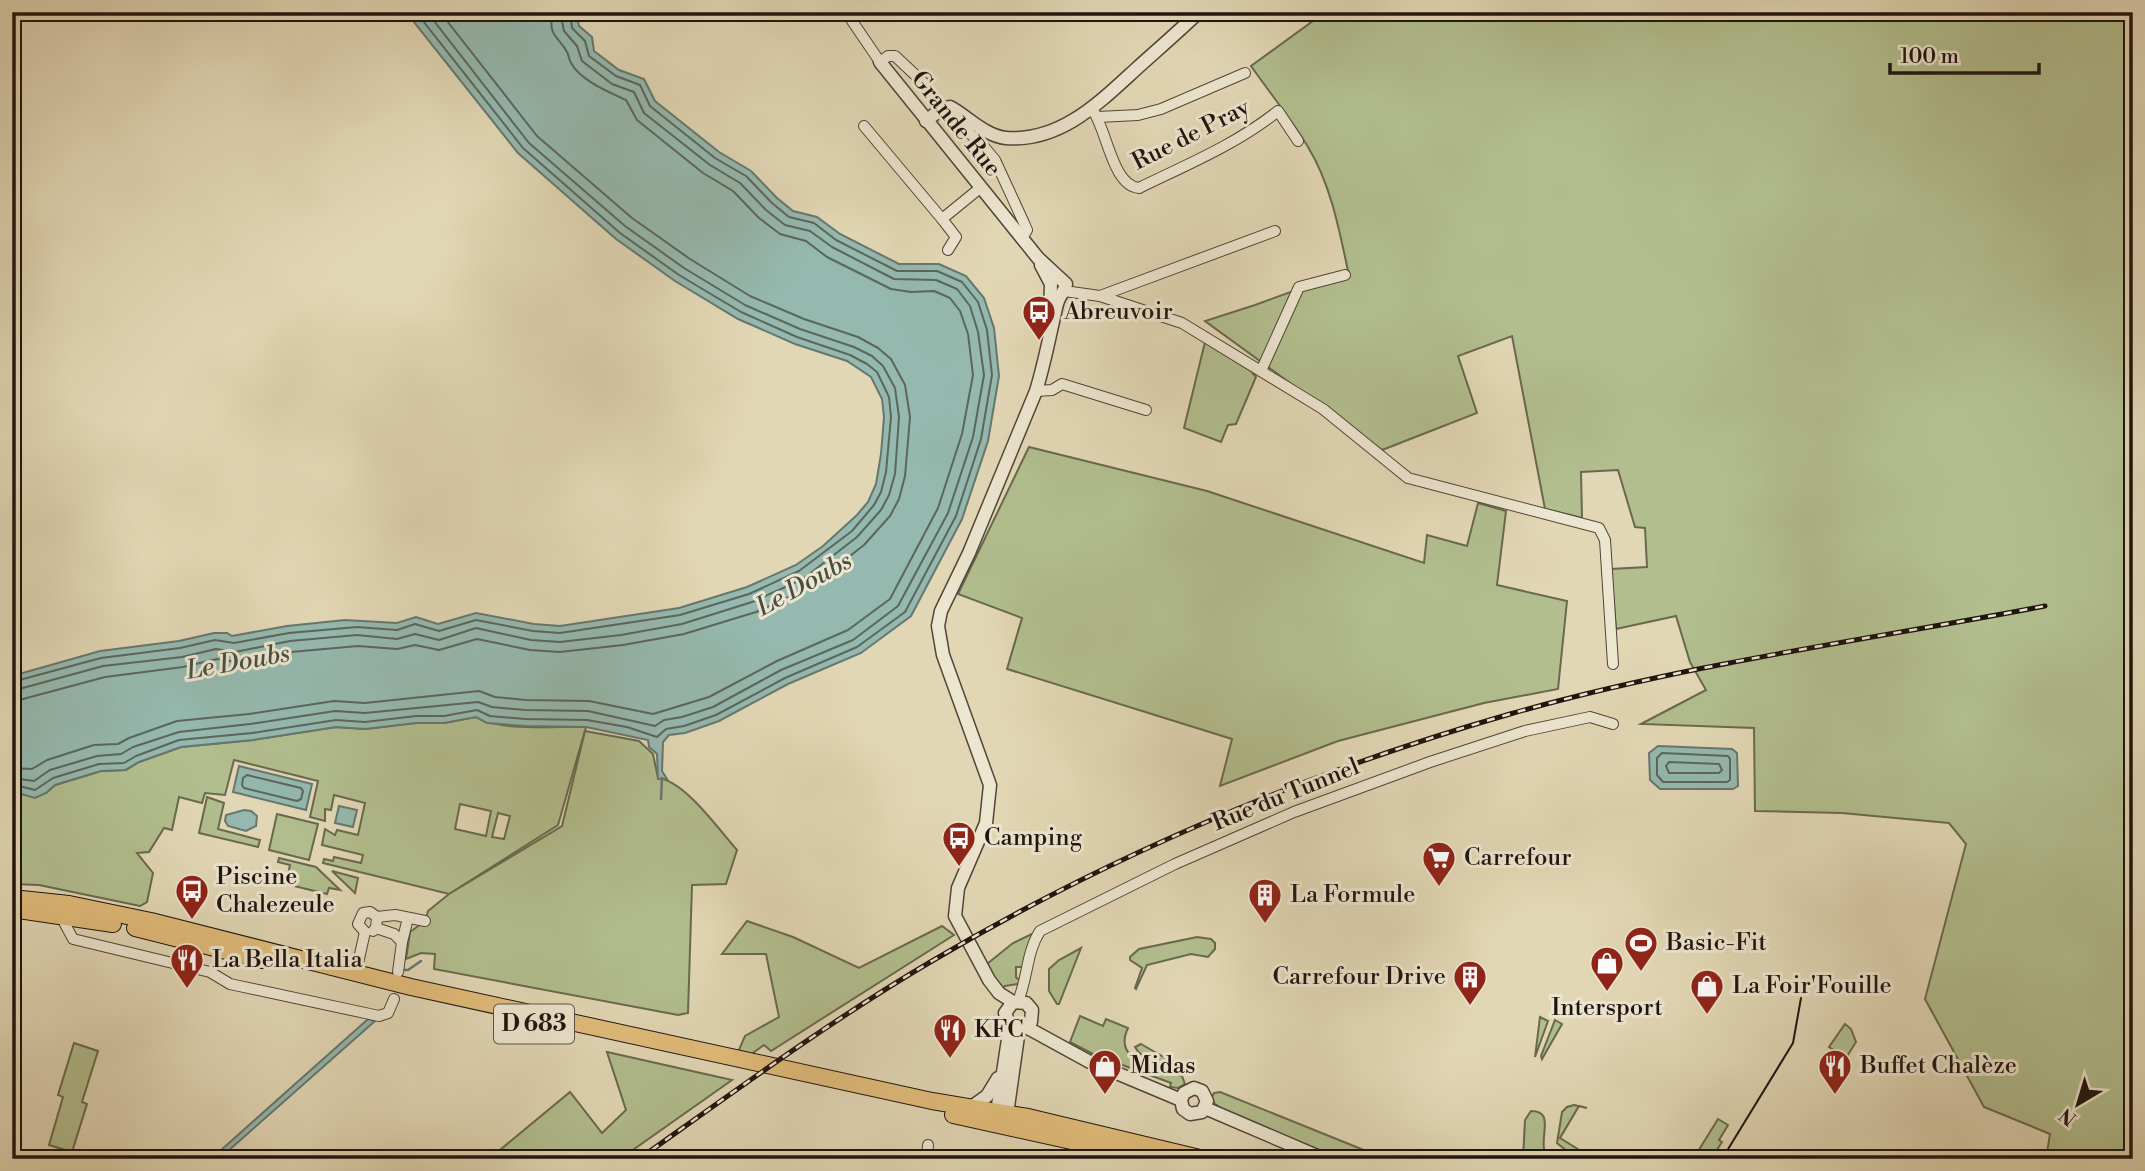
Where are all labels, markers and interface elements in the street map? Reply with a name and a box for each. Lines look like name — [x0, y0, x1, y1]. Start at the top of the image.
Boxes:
scale bar — [1890, 32, 2038, 76]
text: 100 m — [1900, 44, 1959, 70]
street label: Grande Rue — [904, 65, 1008, 183]
street label: Rue de Pray — [1127, 92, 1255, 177]
bus stop icon: Abreuvoir — [1020, 293, 1058, 342]
place label: Abreuvoir — [1063, 297, 1173, 327]
water label: Le Doubs — [750, 545, 858, 624]
water label: Le Doubs — [183, 637, 292, 687]
street label: Rue du Tunnel — [1208, 752, 1364, 838]
bus stop icon: Camping — [940, 819, 978, 868]
place label: Camping — [984, 823, 1083, 853]
supermarket icon: Carrefour — [1420, 839, 1458, 888]
place label: Carrefour — [1464, 843, 1572, 873]
place label: Piscine Chalezeule — [216, 862, 335, 920]
bus stop icon: Piscine Chalezeule — [173, 872, 211, 921]
building icon: La Formule — [1246, 876, 1284, 925]
place label: La Formule — [1290, 880, 1415, 910]
sports icon: Basic-Fit — [1622, 924, 1660, 973]
place label: Basic-Fit — [1665, 928, 1767, 958]
restaurant icon: La Bella Italia — [168, 941, 206, 990]
shop icon: Intersport — [1588, 944, 1626, 993]
place label: La Bella Italia — [212, 945, 363, 975]
building icon: Carrefour Drive — [1451, 958, 1489, 1007]
place label: Carrefour Drive — [1272, 962, 1446, 992]
shop icon: La Foir'Fouille — [1688, 967, 1726, 1016]
place label: La Foir'Fouille — [1732, 971, 1892, 1001]
place label: Intersport — [1551, 993, 1663, 1023]
road number: D 683 — [494, 1004, 574, 1044]
restaurant icon: KFC — [931, 1011, 969, 1060]
place label: KFC — [974, 1015, 1024, 1045]
shop icon: Midas — [1086, 1047, 1124, 1096]
restaurant icon: Buffet Chalèze — [1816, 1047, 1854, 1096]
place label: Midas — [1130, 1051, 1195, 1081]
place label: Buffet Chalèze — [1859, 1051, 2017, 1081]
north arrow — [2044, 1070, 2114, 1140]
text: N — [2055, 1103, 2081, 1131]

